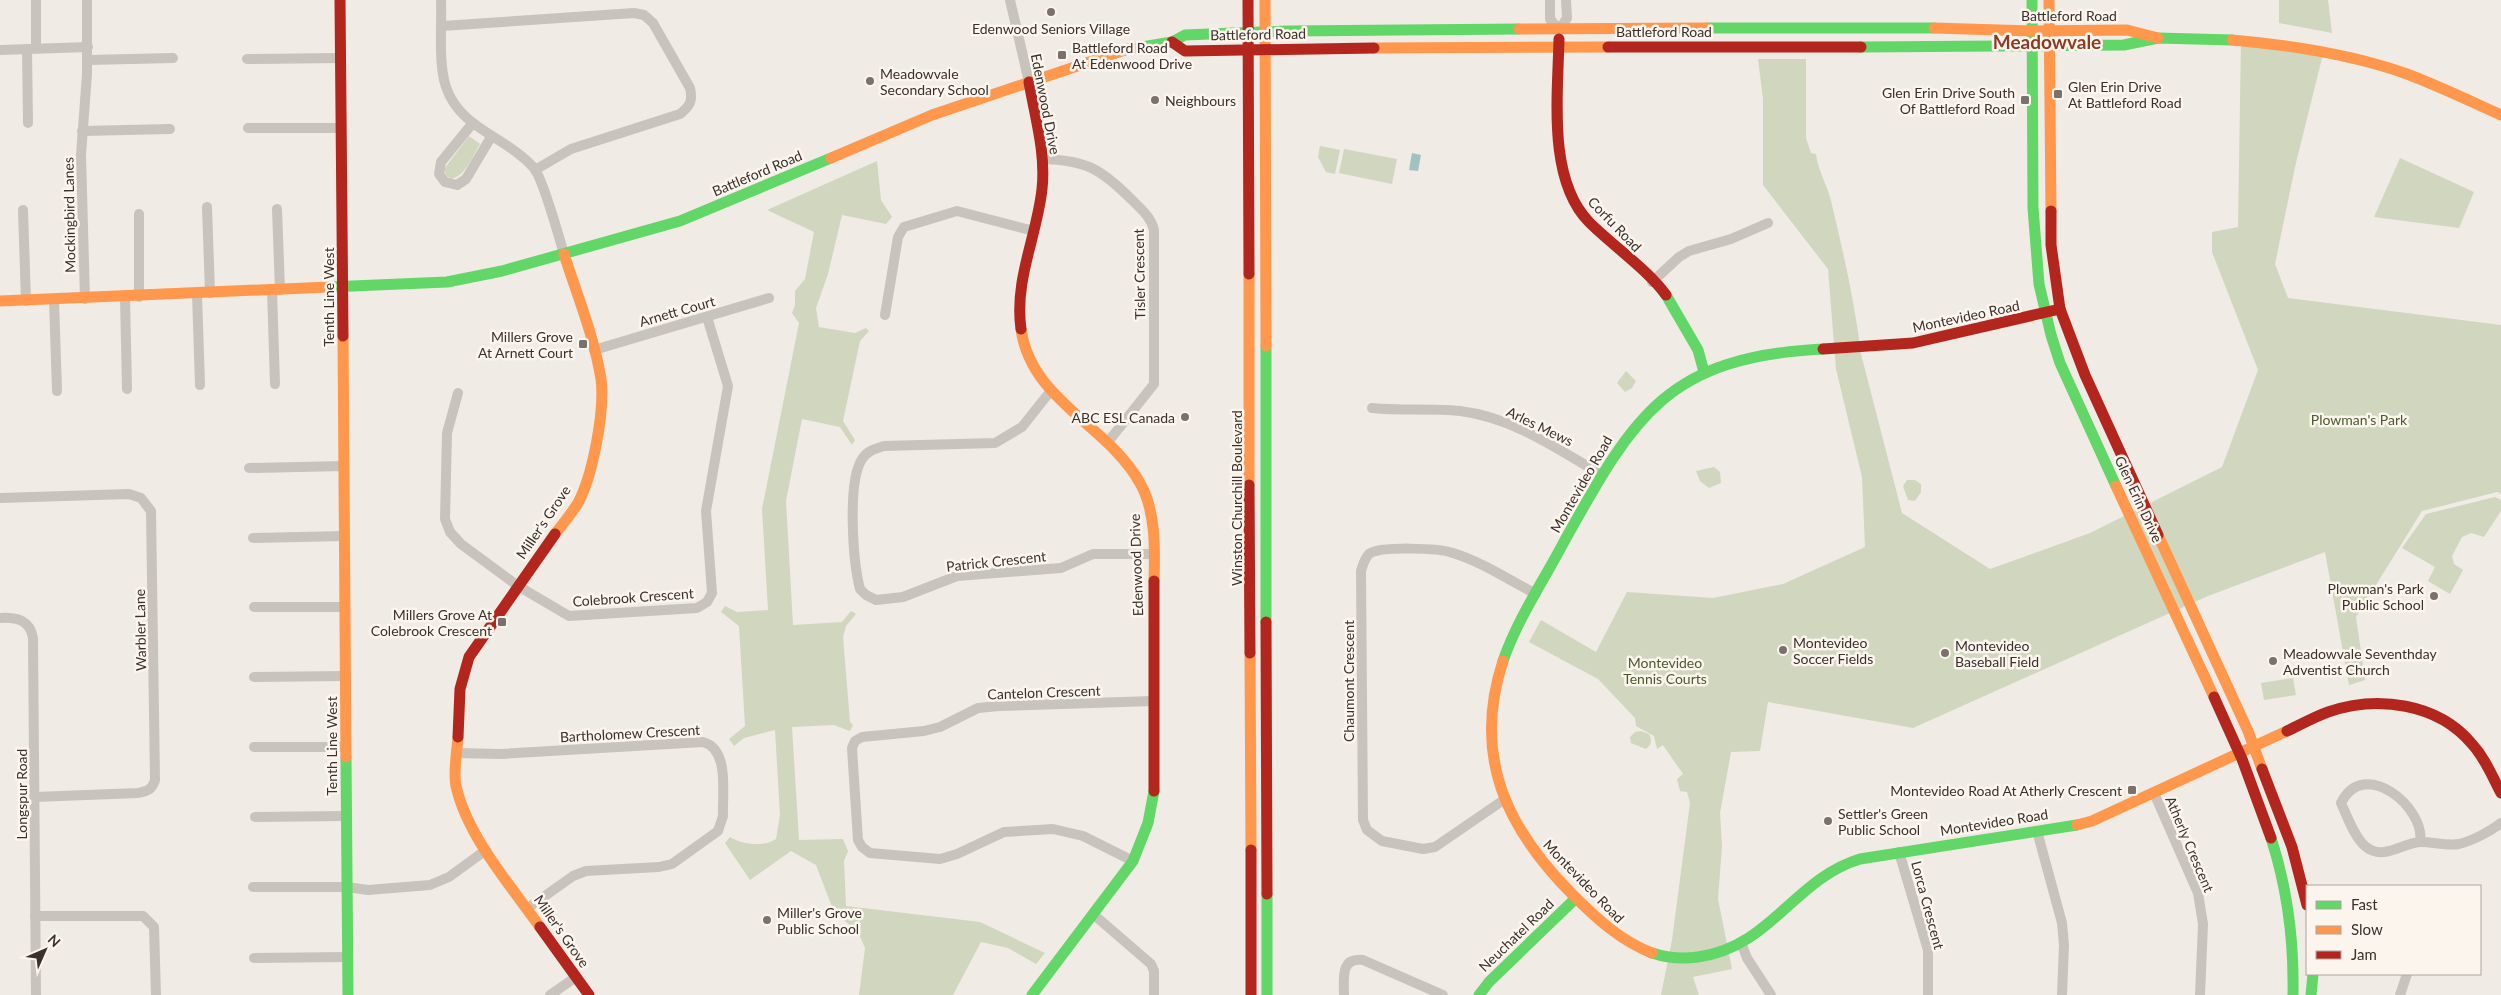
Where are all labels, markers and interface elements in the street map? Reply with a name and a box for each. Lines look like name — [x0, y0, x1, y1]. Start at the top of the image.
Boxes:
marker: Edenwood Seniors Village — [1045, 6, 1057, 18]
street label: Battleford Road — [2021, 7, 2117, 24]
place label: Edenwood Seniors Village — [972, 20, 1130, 37]
street label: Battleford Road — [1616, 23, 1712, 40]
street label: Battleford Road — [1210, 25, 1306, 43]
district label: Meadowvale — [1993, 30, 2101, 53]
place label: Battleford Road At Edenwood Drive — [1072, 39, 1192, 72]
marker: Battleford Road At Edenwood Drive — [1056, 49, 1068, 61]
street label: Edenwood Drive — [1028, 52, 1064, 156]
place label: Meadowvale Secondary School — [880, 65, 989, 98]
marker: Meadowvale Secondary School — [864, 75, 876, 87]
place label: Glen Erin Drive At Battleford Road — [2068, 78, 2182, 111]
place label: Glen Erin Drive South Of Battleford Road — [1882, 84, 2015, 117]
marker: Glen Erin Drive At Battleford Road — [2052, 88, 2064, 100]
place label: Neighbours — [1165, 92, 1236, 109]
marker: Neighbours — [1149, 94, 1161, 106]
marker: Glen Erin Drive South Of Battleford Road — [2019, 94, 2031, 106]
street label: Battleford Road — [710, 146, 804, 200]
street label: Mockingbird Lanes — [59, 157, 79, 273]
street label: Corfu Road — [1585, 193, 1645, 255]
street label: Tisler Crescent — [1130, 228, 1148, 320]
street label: Tenth Line West — [320, 247, 337, 347]
street label: Arnett Court — [637, 292, 717, 330]
street label: Montevideo Road — [1911, 296, 2021, 336]
place label: Millers Grove At Arnett Court — [478, 328, 573, 361]
marker: Millers Grove At Arnett Court — [577, 338, 589, 350]
street label: Arles Mews — [1504, 403, 1576, 449]
place label: ABC ESL Canada — [1072, 409, 1175, 426]
street label: Winston Churchill Boulevard — [1228, 410, 1245, 586]
marker: ABC ESL Canada — [1179, 411, 1191, 423]
park label: Plowman's Park — [2311, 411, 2408, 428]
street label: Montevideo Road — [1546, 433, 1616, 535]
street label: Glen Erin Drive — [2112, 453, 2166, 545]
street label: Miller's Grove — [512, 482, 574, 562]
street label: Edenwood Drive — [1126, 514, 1146, 616]
street label: Patrick Crescent — [945, 547, 1047, 575]
place label: Plowman's Park Public School — [2328, 580, 2425, 613]
street label: Colebrook Crescent — [572, 584, 694, 610]
street label: Warbler Lane — [131, 589, 149, 671]
marker: Plowman's Park Public School — [2428, 590, 2440, 602]
place label: Millers Grove At Colebrook Crescent — [371, 606, 492, 639]
marker: Millers Grove At Colebrook Crescent — [496, 616, 508, 628]
street label: Chaumont Crescent — [1340, 620, 1357, 742]
place label: Montevideo Soccer Fields — [1793, 634, 1873, 667]
place label: Montevideo Baseball Field — [1955, 637, 2039, 670]
marker: Montevideo Soccer Fields — [1777, 644, 1789, 656]
place label: Meadowvale Seventhday Adventist Church — [2283, 645, 2437, 678]
marker: Montevideo Baseball Field — [1939, 647, 1951, 659]
park label: Montevideo Tennis Courts — [1623, 654, 1707, 687]
marker: Meadowvale Seventhday Adventist Church — [2267, 655, 2279, 667]
street label: Cantelon Crescent — [987, 682, 1101, 702]
street label: Tenth Line West — [323, 696, 340, 796]
street label: Bartholomew Crescent — [559, 721, 701, 745]
street label: Longspur Road — [13, 749, 30, 839]
place label: Montevideo Road At Atherly Crescent — [1890, 782, 2122, 799]
marker: Montevideo Road At Atherly Crescent — [2126, 784, 2138, 796]
street label: Atherly Crescent — [2162, 794, 2218, 894]
place label: Settler's Green Public School — [1838, 805, 1928, 838]
street label: Montevideo Road — [1939, 805, 2049, 839]
marker: Settler's Green Public School — [1822, 815, 1834, 827]
street label: Montevideo Road — [1540, 836, 1628, 926]
street label: Lorca Crescent — [1908, 859, 1948, 951]
legend — [2306, 885, 2481, 975]
street label: Miller's Grove — [531, 891, 593, 971]
street label: Neuchatel Road — [1475, 895, 1557, 975]
text: Fast — [2351, 895, 2378, 913]
place label: Miller's Grove Public School — [777, 904, 862, 937]
marker: Miller's Grove Public School — [761, 914, 773, 926]
text: Slow — [2351, 920, 2383, 938]
north arrow — [20, 925, 70, 975]
text: N — [45, 931, 64, 950]
text: Jam — [2351, 945, 2377, 963]

